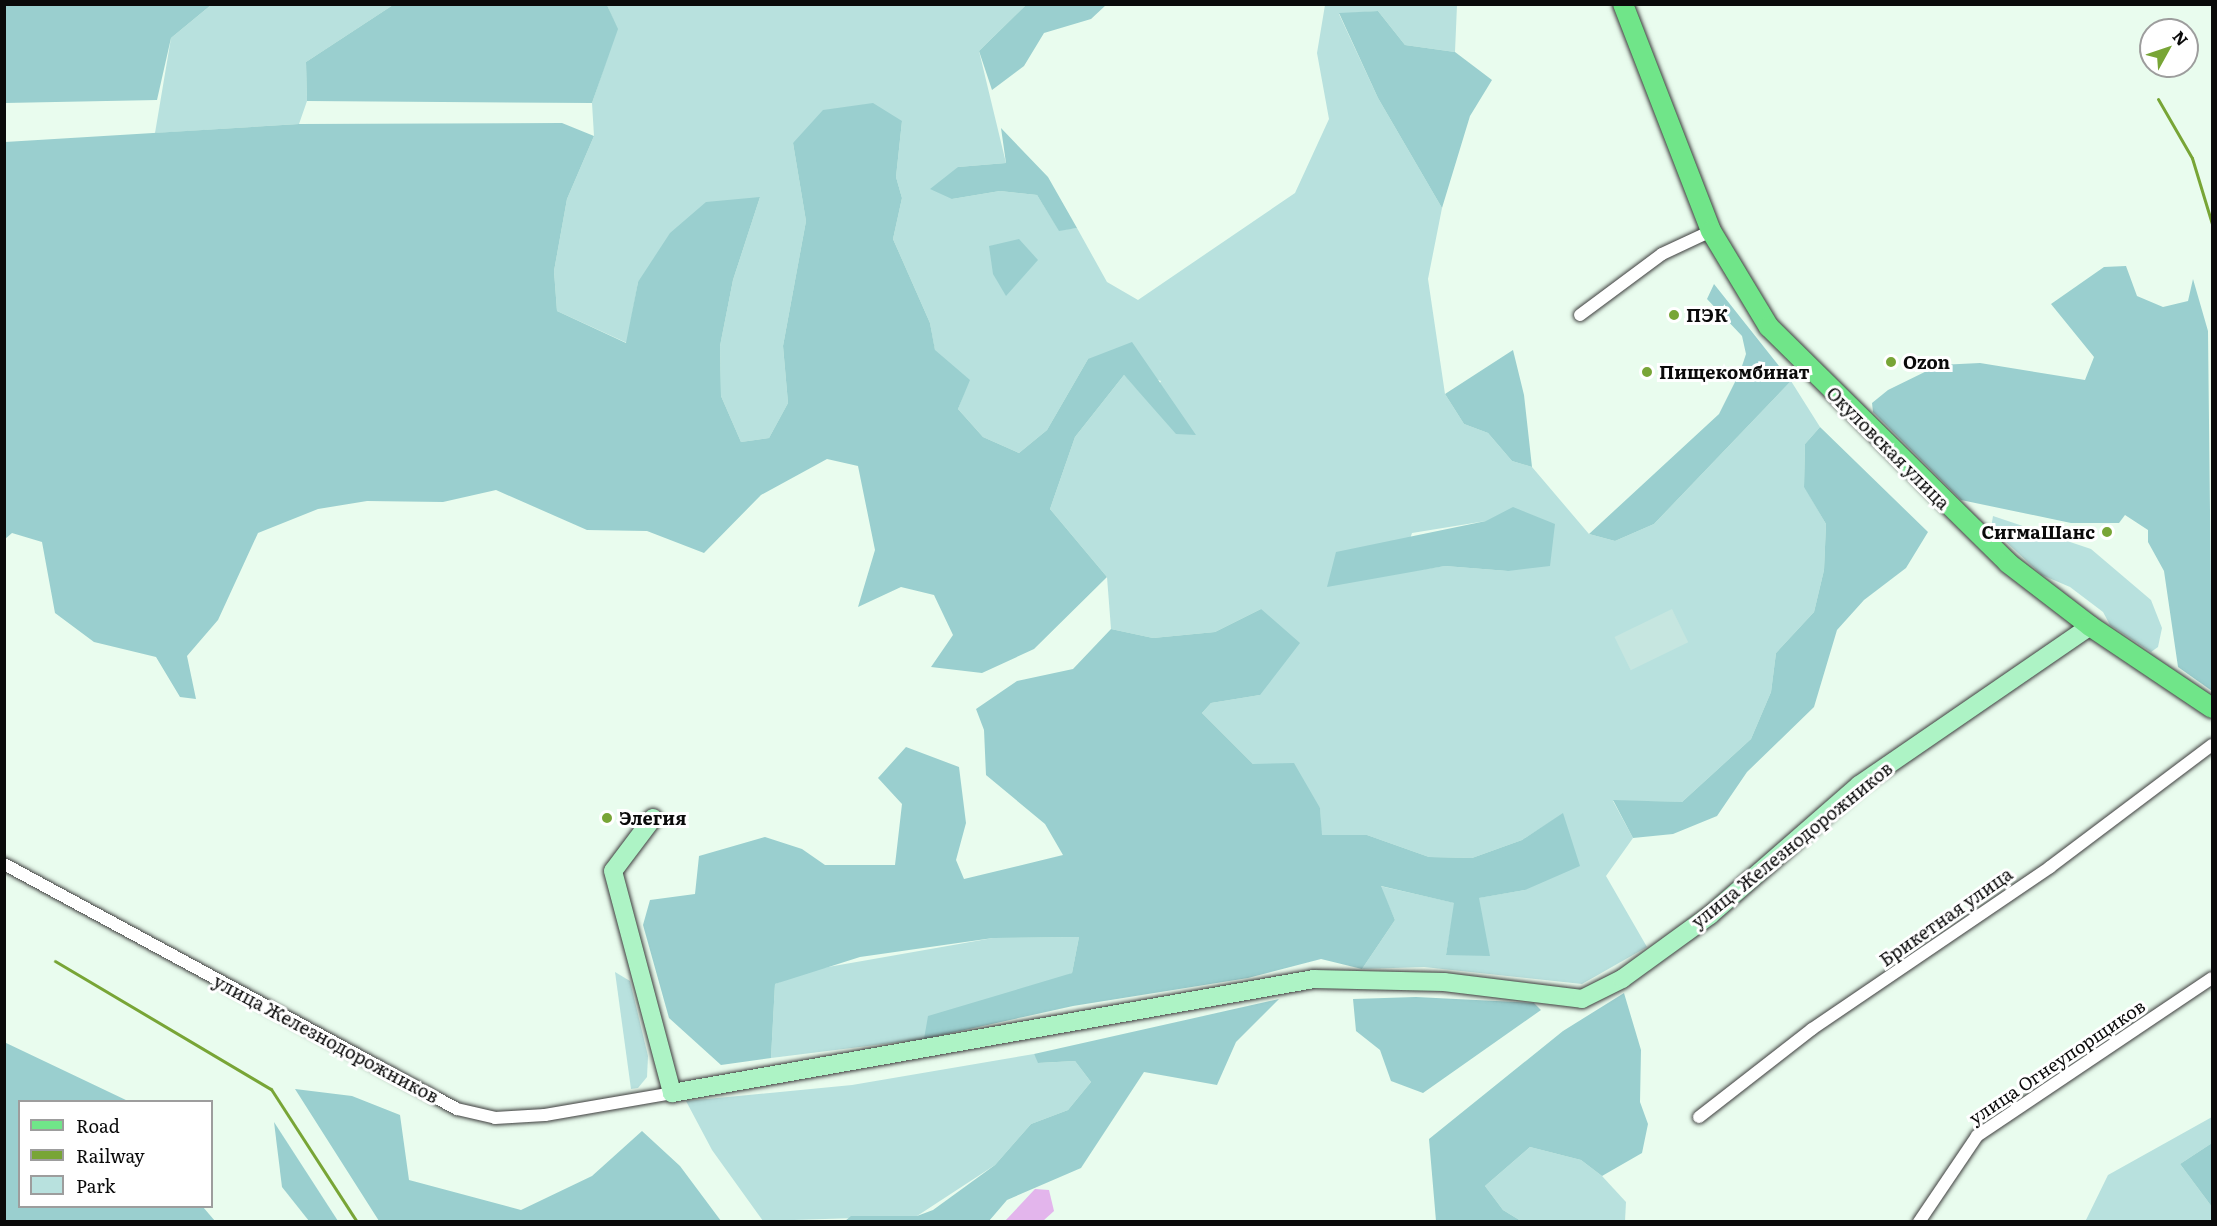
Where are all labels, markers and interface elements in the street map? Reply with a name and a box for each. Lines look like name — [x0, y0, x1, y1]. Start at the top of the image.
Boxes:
north arrow — [2139, 18, 2199, 78]
text: N — [2168, 25, 2195, 51]
place label: ПЭК — [1686, 304, 1728, 326]
marker: ПЭК — [1667, 308, 1681, 322]
place label: Ozon — [1903, 351, 1950, 373]
marker: Ozon — [1884, 355, 1898, 369]
place label: Пищекомбинат — [1659, 361, 1810, 383]
marker: Пищекомбинат — [1640, 365, 1654, 379]
street label: Окуловская улица — [1822, 382, 1954, 514]
place label: СигмаШанс — [1981, 521, 2095, 543]
marker: СигмаШанс — [2100, 525, 2114, 539]
street label: улица Железнодорожников — [1687, 757, 1897, 933]
place label: Элегия — [619, 807, 687, 829]
marker: Элегия — [600, 811, 614, 825]
street label: Брикетная улица — [1875, 863, 2017, 971]
street label: улица Железнодорожников — [210, 970, 442, 1108]
street label: улица Огнеупорщиков — [1965, 995, 2149, 1129]
legend — [18, 1100, 213, 1208]
text: Road — [76, 1112, 120, 1139]
text: Railway — [76, 1142, 145, 1169]
text: Park — [76, 1172, 115, 1199]

